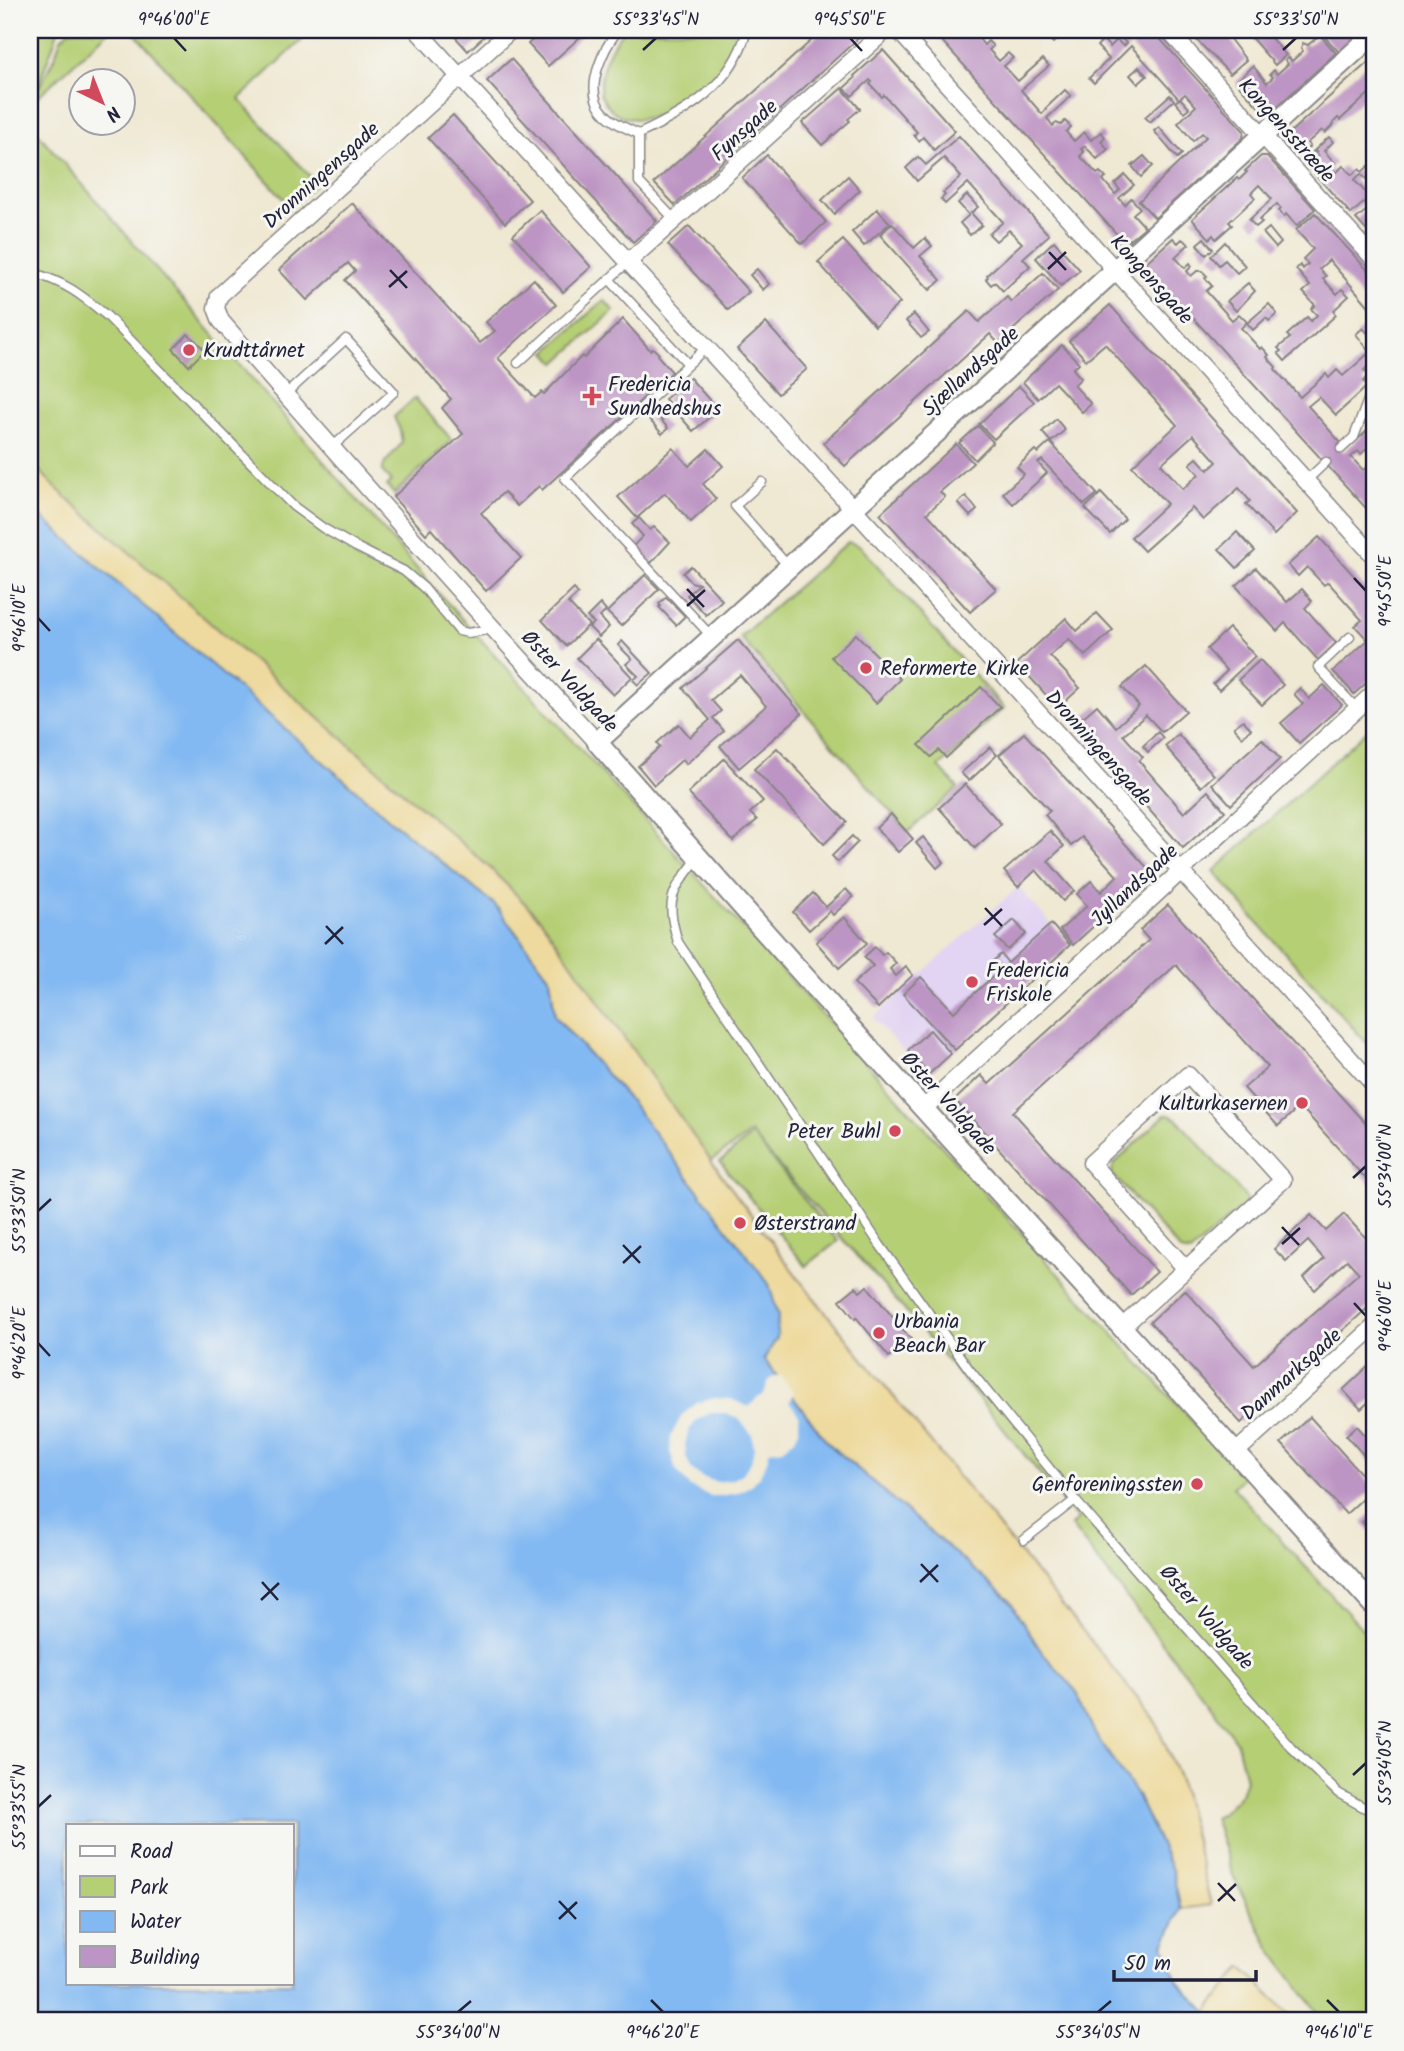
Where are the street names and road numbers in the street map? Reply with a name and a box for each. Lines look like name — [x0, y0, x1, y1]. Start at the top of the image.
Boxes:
street label: Kongensstræde — [1229, 71, 1343, 192]
street label: Fynsgade — [704, 91, 786, 170]
street label: Dronningensgade — [256, 114, 388, 238]
street label: Kongensgade — [1101, 227, 1201, 333]
street label: Sjællandsgade — [914, 318, 1028, 425]
street label: Øster Voldgade — [512, 623, 626, 742]
street label: Dronningensgade — [1036, 683, 1160, 815]
street label: Jyllandsgade — [1083, 836, 1187, 936]
street label: Øster Voldgade — [892, 1044, 1004, 1164]
street label: Danmarksgade — [1234, 1320, 1351, 1430]
street label: Øster Voldgade — [1150, 1558, 1262, 1679]

